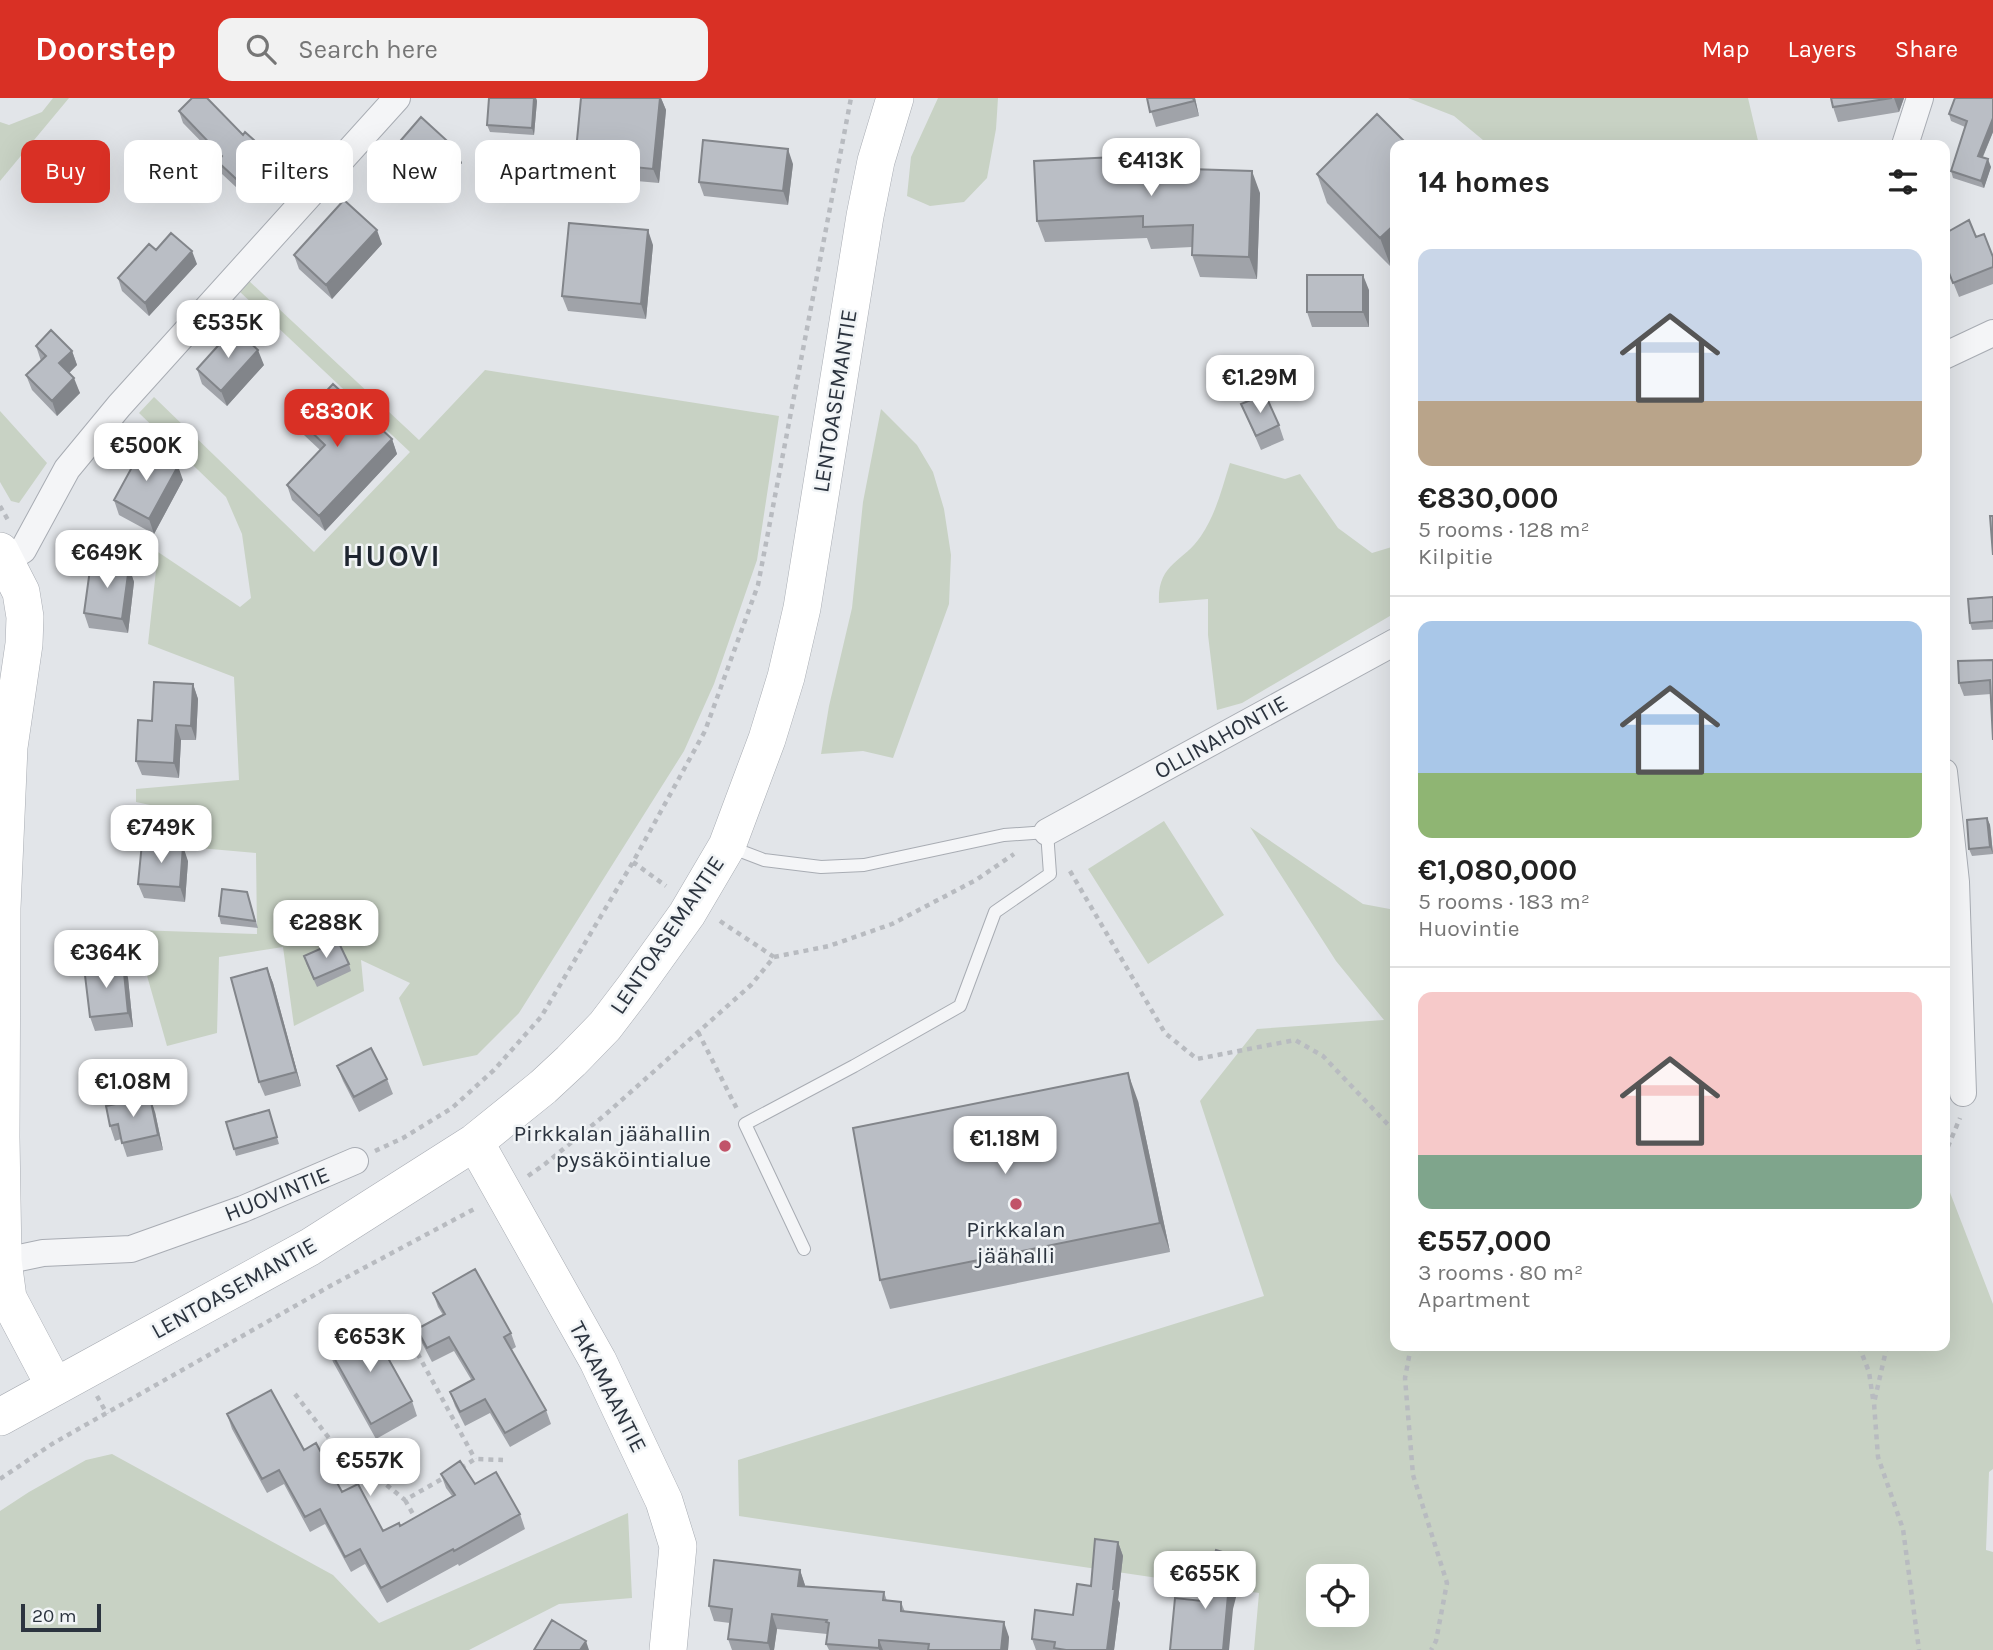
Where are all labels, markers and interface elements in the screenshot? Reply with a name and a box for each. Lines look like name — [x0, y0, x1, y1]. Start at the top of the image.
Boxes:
search box — [218, 18, 708, 81]
text: Doorstep — [35, 30, 176, 68]
icon: search — [242, 30, 280, 68]
text: Search here — [298, 34, 438, 65]
text: Map — [1702, 35, 1750, 63]
text: Layers — [1788, 35, 1857, 63]
text: Share — [1895, 35, 1958, 63]
pin: €413K — [1102, 139, 1200, 198]
chip: Buy — [21, 140, 110, 203]
chip: Rent — [124, 140, 222, 203]
chip: Filters — [236, 140, 353, 203]
chip: New — [367, 140, 461, 203]
chip: Apartment — [475, 140, 640, 203]
text: €413K — [1118, 147, 1184, 174]
icon: filters — [1884, 163, 1922, 201]
text: 14 homes — [1418, 164, 1550, 200]
icon: home — [1607, 295, 1733, 421]
pin: €535K — [179, 300, 277, 360]
street label: LENTOASEMANTIE — [807, 307, 863, 495]
text: €535K — [193, 309, 263, 336]
pin: €1.29M — [1203, 356, 1317, 415]
text: €1.29M — [1222, 364, 1298, 391]
pin: €830K — [288, 390, 386, 449]
text: €830K — [300, 398, 374, 425]
pin: €500K — [97, 424, 195, 483]
text: €500K — [110, 432, 182, 459]
text: €830,000 — [1418, 480, 1559, 516]
text: 5 rooms · 128 m² — [1418, 516, 1590, 543]
pin: €649K — [58, 531, 156, 590]
district label: HUOVI — [342, 538, 442, 574]
text: €649K — [71, 539, 143, 566]
text: Kilpitie — [1418, 543, 1493, 570]
icon: home — [1607, 667, 1733, 793]
street label: OLLINAHONTIE — [1149, 689, 1293, 785]
pin: €749K — [112, 806, 210, 865]
text: €749K — [127, 814, 195, 841]
street label: LENTOASEMANTIE — [604, 851, 730, 1019]
text: €1,080,000 — [1418, 852, 1577, 888]
text: 5 rooms · 183 m² — [1418, 888, 1590, 915]
pin: €288K — [277, 900, 375, 960]
text: €288K — [289, 909, 363, 936]
text: Huovintie — [1418, 915, 1519, 942]
pin: €364K — [57, 930, 155, 990]
text: €364K — [70, 939, 142, 966]
icon: home — [1607, 1038, 1733, 1164]
pin: €1.08M — [76, 1060, 190, 1119]
text: €1.08M — [94, 1068, 172, 1095]
pin: €1.18M — [948, 1116, 1062, 1176]
place label: Pirkkalan jäähallin pysäköintialue — [513, 1120, 711, 1173]
text: €1.18M — [970, 1125, 1040, 1152]
marker: Pirkkalan jäähallin pysäköintialue — [717, 1138, 733, 1154]
street label: HUOVINTIE — [220, 1161, 334, 1227]
marker: Pirkkalan jäähalli — [1008, 1196, 1024, 1212]
place label: Pirkkalan jäähalli — [966, 1216, 1066, 1269]
text: €557,000 — [1418, 1223, 1551, 1259]
street label: LENTOASEMANTIE — [146, 1231, 322, 1345]
text: 3 rooms · 80 m² — [1418, 1259, 1583, 1286]
text: Apartment — [1418, 1286, 1530, 1313]
pin: €653K — [321, 1314, 419, 1374]
street label: TAKAMAANTIE — [563, 1317, 653, 1457]
text: €653K — [334, 1323, 406, 1350]
pin: €557K — [321, 1438, 419, 1498]
text: €557K — [336, 1447, 404, 1474]
pin: €655K — [1156, 1552, 1254, 1611]
text: €655K — [1170, 1560, 1240, 1587]
map controls — [1306, 1564, 1369, 1627]
button: locate — [1306, 1564, 1369, 1627]
scale bar — [21, 1601, 102, 1633]
text: 20 m — [32, 1605, 77, 1627]

